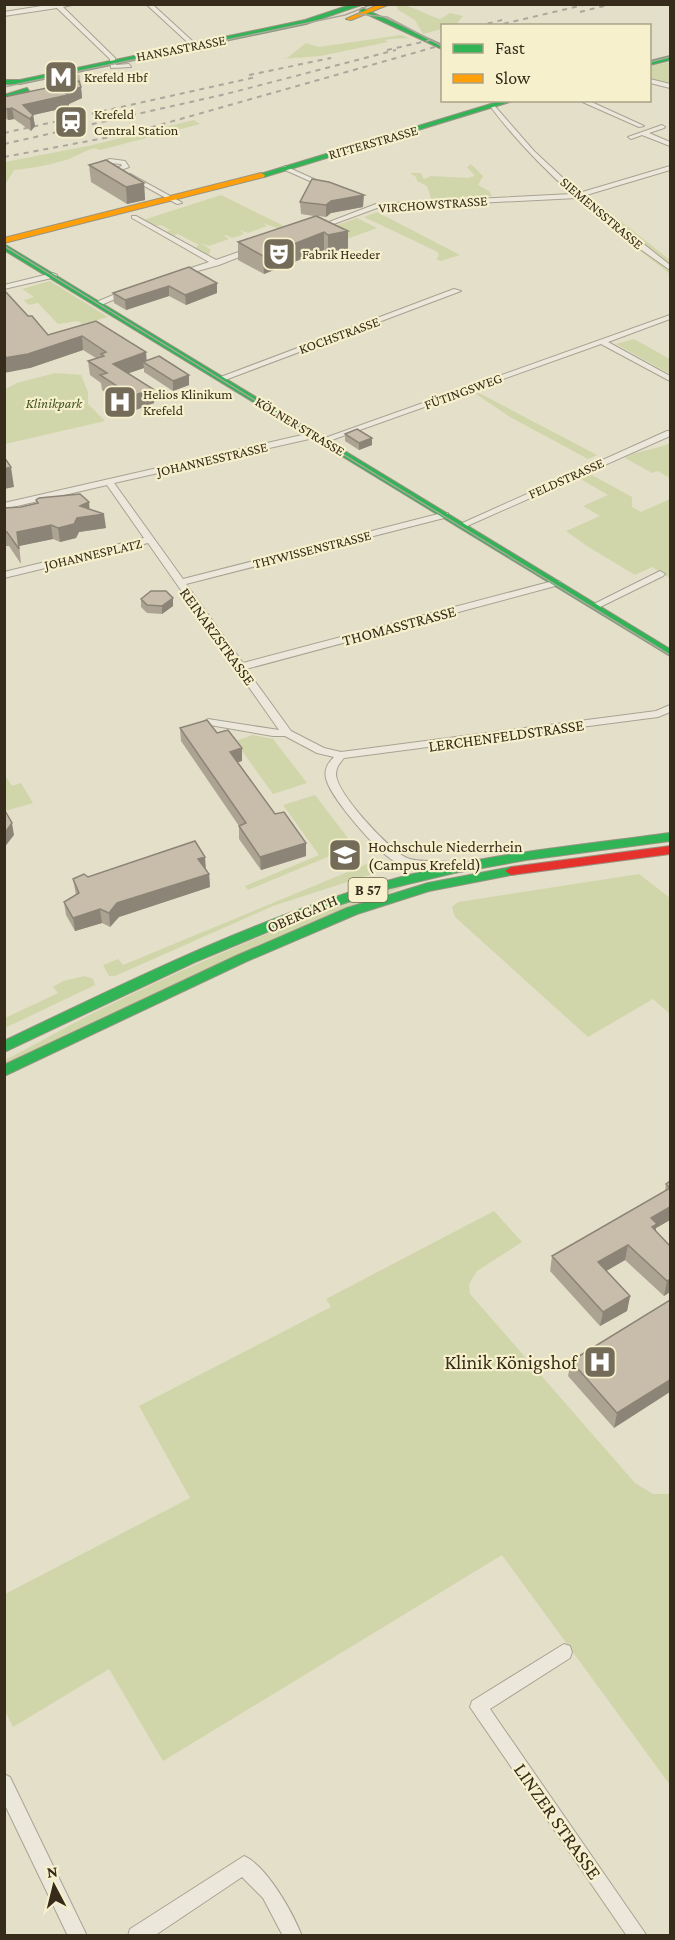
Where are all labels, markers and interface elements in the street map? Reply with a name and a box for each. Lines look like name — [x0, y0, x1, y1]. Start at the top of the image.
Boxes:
legend — [441, 24, 651, 102]
street label: HANSASTRASSE — [135, 31, 227, 65]
text: Fast — [495, 38, 526, 58]
metro station icon: Krefeld Hbf — [43, 59, 79, 95]
text: Slow — [495, 68, 531, 88]
place label: Krefeld Hbf — [84, 69, 148, 85]
station icon: Krefeld Central Station — [53, 104, 89, 140]
place label: Krefeld Central Station — [94, 106, 179, 138]
street label: RITTERSTRASSE — [326, 121, 420, 162]
street label: SIEMENSSTRASSE — [557, 174, 647, 253]
street label: VIRCHOWSTRASSE — [378, 192, 488, 216]
theatre icon: Fabrik Heeder — [261, 236, 297, 272]
place label: Fabrik Heeder — [302, 246, 380, 262]
street label: KOCHSTRASSE — [296, 313, 382, 357]
street label: FÜTINGSWEG — [422, 369, 504, 412]
hospital icon: Helios Klinikum Krefeld — [102, 384, 138, 420]
place label: Helios Klinikum Krefeld — [143, 386, 233, 418]
street label: KÖLNER STRASSE — [252, 393, 348, 459]
park label: Klinikpark — [26, 395, 83, 411]
street label: JOHANNESSTRASSE — [153, 438, 269, 480]
street label: FELDSTRASSE — [526, 454, 607, 502]
street label: THYWISSENSTRASSE — [251, 527, 373, 571]
street label: JOHANNESPLATZ — [41, 535, 143, 573]
street label: REINARZSTRASSE — [177, 584, 259, 689]
street label: THOMASSTRASSE — [340, 602, 458, 649]
street label: LERCHENFELDSTRASSE — [427, 716, 585, 755]
school or university icon: Hochschule Niederrhein (Campus Krefeld) — [327, 837, 363, 873]
place label: Hochschule Niederrhein (Campus Krefeld) — [368, 838, 523, 874]
road number: B 57 — [348, 878, 388, 902]
street label: OBERGATH — [264, 891, 340, 936]
hospital icon: Klinik Königshof — [582, 1344, 618, 1380]
place label: Klinik Königshof — [445, 1351, 578, 1374]
street label: LINZER STRASSE — [510, 1759, 606, 1883]
north arrow — [24, 1856, 84, 1916]
text: N — [46, 1862, 59, 1881]

